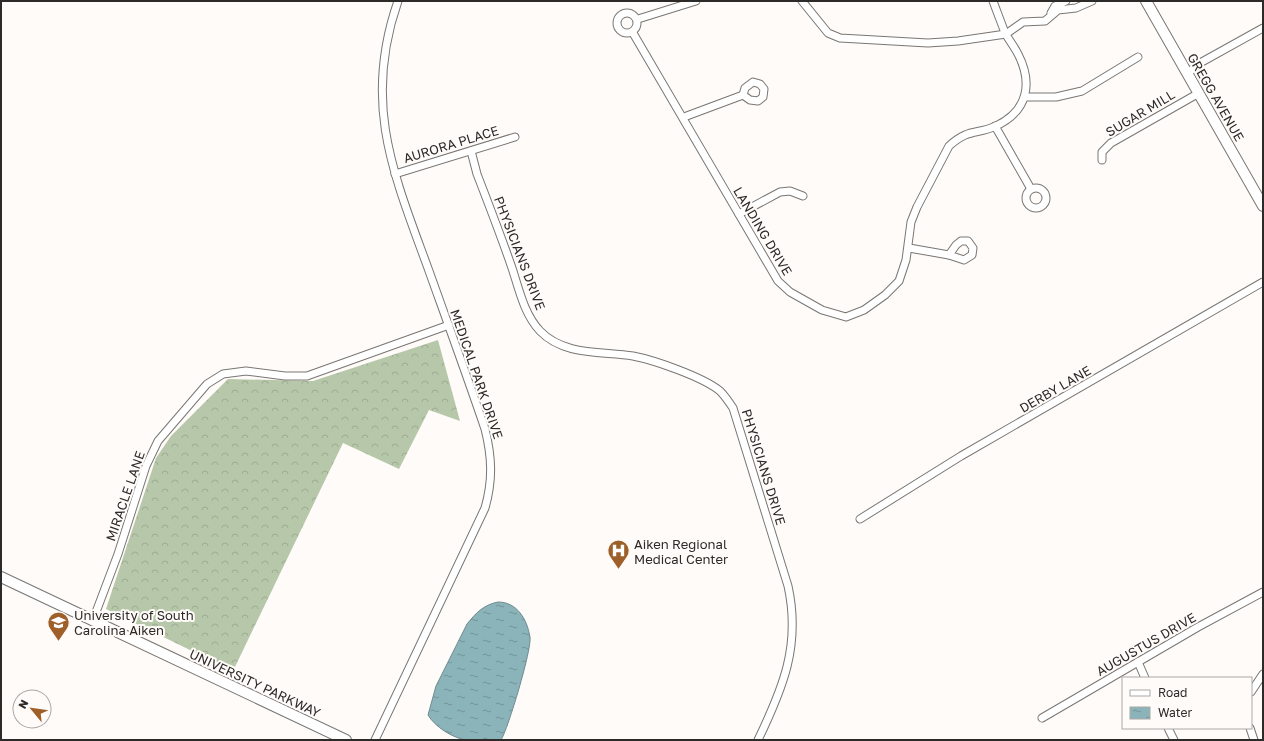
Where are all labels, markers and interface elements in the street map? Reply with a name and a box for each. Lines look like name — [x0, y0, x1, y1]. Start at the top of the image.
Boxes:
street label: GREGG AVENUE — [1184, 50, 1248, 144]
street label: SUGAR MILL — [1103, 86, 1178, 140]
street label: AURORA PLACE — [402, 122, 501, 166]
street label: LANDING DRIVE — [730, 184, 796, 278]
street label: PHYSICIANS DRIVE — [491, 194, 549, 312]
street label: MEDICAL PARK DRIVE — [447, 307, 507, 441]
street label: DERBY LANE — [1016, 362, 1094, 416]
street label: PHYSICIANS DRIVE — [739, 407, 789, 527]
street label: MIRACLE LANE — [102, 449, 148, 543]
place label: Aiken Regional Medical Center — [634, 536, 728, 567]
hospital icon: Aiken Regional Medical Center — [606, 538, 632, 571]
place label: University of South Carolina Aiken — [74, 607, 194, 638]
school or university icon: University of South Carolina Aiken — [45, 609, 71, 642]
street label: AUGUSTUS DRIVE — [1093, 609, 1199, 679]
street label: UNIVERSITY PARKWAY — [187, 646, 324, 721]
legend — [1122, 677, 1252, 729]
text: Road — [1158, 685, 1187, 700]
north arrow — [12, 689, 52, 729]
text: N — [15, 697, 31, 711]
text: Water — [1158, 705, 1192, 720]

